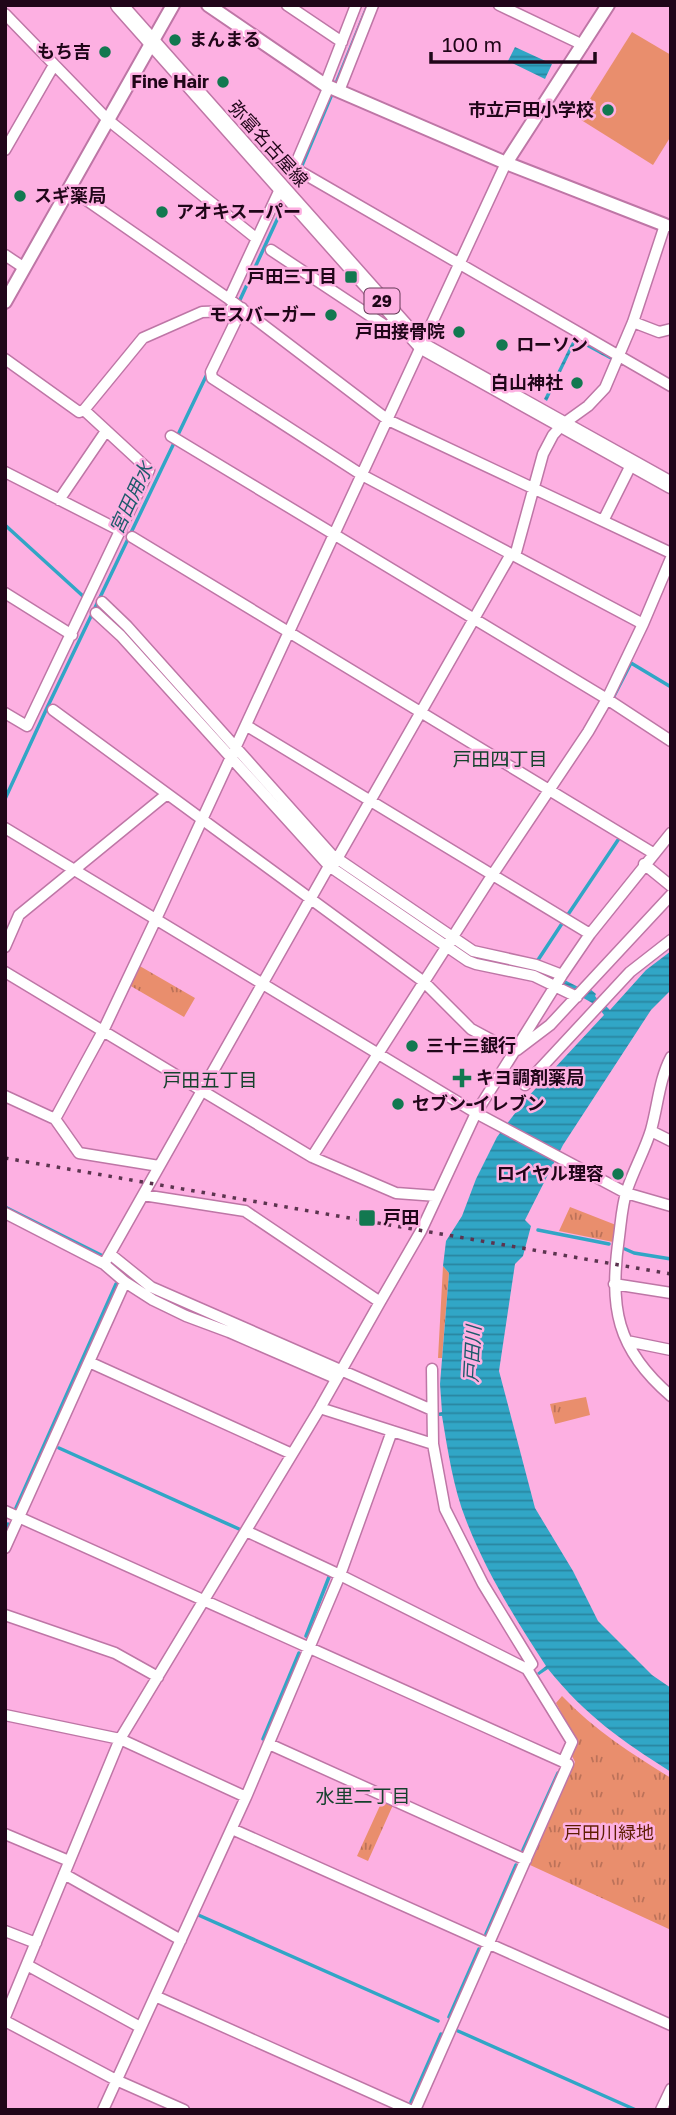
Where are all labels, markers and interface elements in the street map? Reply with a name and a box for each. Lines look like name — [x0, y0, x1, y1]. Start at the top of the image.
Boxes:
scale bar — [431, 21, 596, 65]
place label: まんまる — [189, 28, 261, 50]
text: 100 m — [442, 31, 502, 57]
marker: まんまる — [167, 32, 183, 48]
place label: もち吉 — [37, 40, 91, 62]
marker: もち吉 — [97, 44, 113, 60]
place label: Fine Hair — [131, 70, 209, 92]
marker: Fine Hair — [215, 74, 231, 90]
street label: 弥富名古屋線 — [224, 96, 313, 191]
place label: 市立戸田小学校 — [468, 98, 594, 120]
marker: 市立戸田小学校 — [600, 102, 616, 118]
place label: スギ薬局 — [34, 184, 106, 206]
marker: スギ薬局 — [12, 188, 28, 204]
place label: アオキスーパー — [176, 200, 301, 222]
marker: アオキスーパー — [154, 204, 170, 220]
place label: 戸田三丁目 — [247, 265, 337, 287]
marker: 戸田三丁目 — [343, 269, 359, 285]
road number: 29 — [364, 288, 400, 314]
place label: モスバーガー — [209, 303, 317, 325]
marker: モスバーガー — [323, 307, 339, 323]
place label: 戸田接骨院 — [355, 320, 445, 342]
marker: 戸田接骨院 — [451, 324, 467, 340]
place label: ローソン — [516, 333, 588, 355]
marker: ローソン — [494, 337, 510, 353]
place label: 白山神社 — [491, 371, 563, 393]
marker: 白山神社 — [569, 375, 585, 391]
water label: 宮田用水 — [104, 457, 158, 537]
district label: 戸田四丁目 — [452, 747, 548, 770]
place label: 三十三銀行 — [426, 1034, 516, 1056]
marker: 三十三銀行 — [404, 1038, 420, 1054]
place label: キヨ調剤薬局 — [476, 1066, 584, 1088]
district label: 戸田五丁目 — [162, 1068, 258, 1091]
marker: キヨ調剤薬局 — [454, 1070, 470, 1086]
place label: セブン-イレブン — [412, 1092, 545, 1114]
marker: セブン-イレブン — [390, 1096, 406, 1112]
place label: ロイヤル理容 — [497, 1162, 604, 1184]
marker: ロイヤル理容 — [610, 1166, 626, 1182]
place label: 戸田 — [383, 1206, 419, 1228]
marker: 戸田 — [357, 1208, 377, 1228]
water label: 戸田川 — [459, 1323, 485, 1383]
district label: 水里二丁目 — [315, 1784, 411, 1807]
park label: 戸田川緑地 — [564, 1821, 654, 1843]

